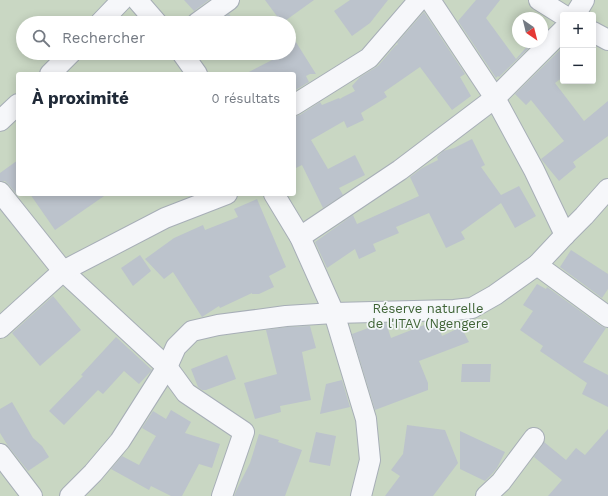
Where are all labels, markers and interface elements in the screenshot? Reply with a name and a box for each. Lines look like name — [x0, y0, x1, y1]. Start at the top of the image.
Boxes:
north arrow — [512, 12, 548, 48]
map controls — [560, 12, 596, 84]
button: + — [560, 12, 596, 48]
search box — [16, 16, 296, 60]
icon: search — [30, 27, 52, 49]
text: Rechercher — [62, 29, 145, 47]
button: − — [560, 48, 596, 84]
text: À proximité — [32, 88, 129, 108]
text: 0 résultats — [211, 91, 280, 106]
park label: Réserve naturelle de l'ITAV (Ngengere — [368, 301, 488, 331]

